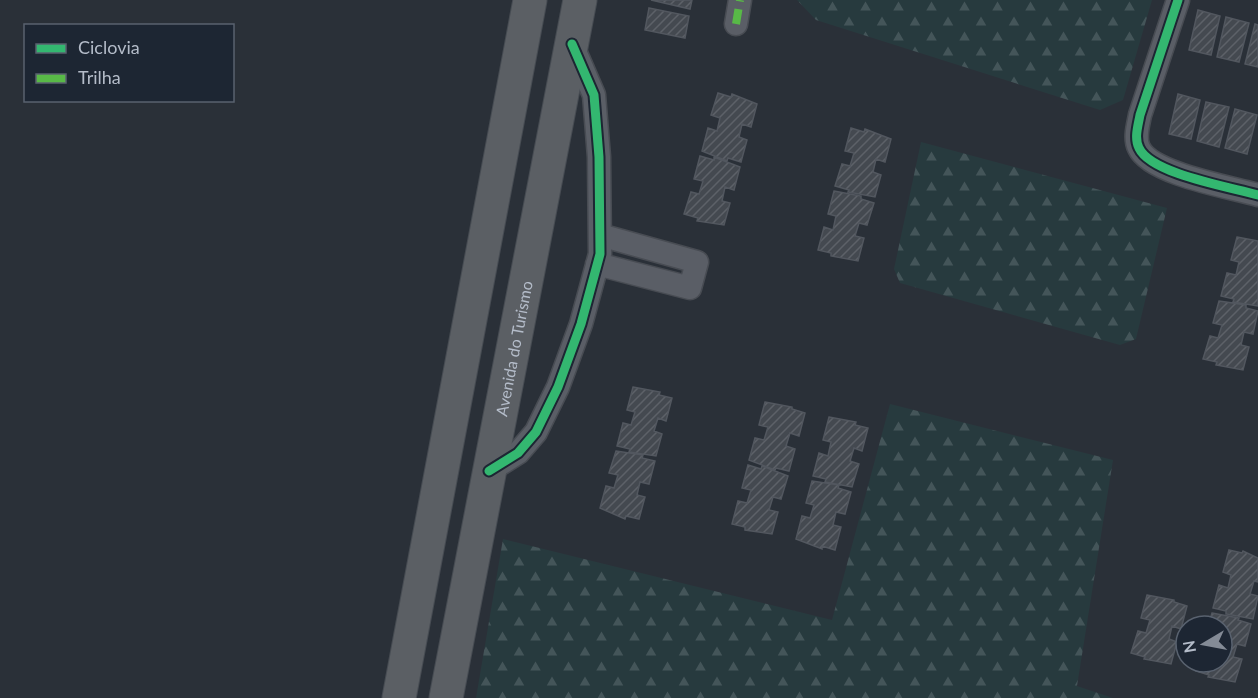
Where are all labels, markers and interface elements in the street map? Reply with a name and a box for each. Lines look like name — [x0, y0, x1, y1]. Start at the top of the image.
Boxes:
legend — [24, 24, 234, 102]
text: Ciclovia — [78, 36, 140, 58]
text: Trilha — [78, 66, 121, 88]
street label: Avenida do Turismo — [491, 279, 535, 418]
north arrow — [1174, 614, 1234, 674]
text: N — [1178, 639, 1199, 654]

